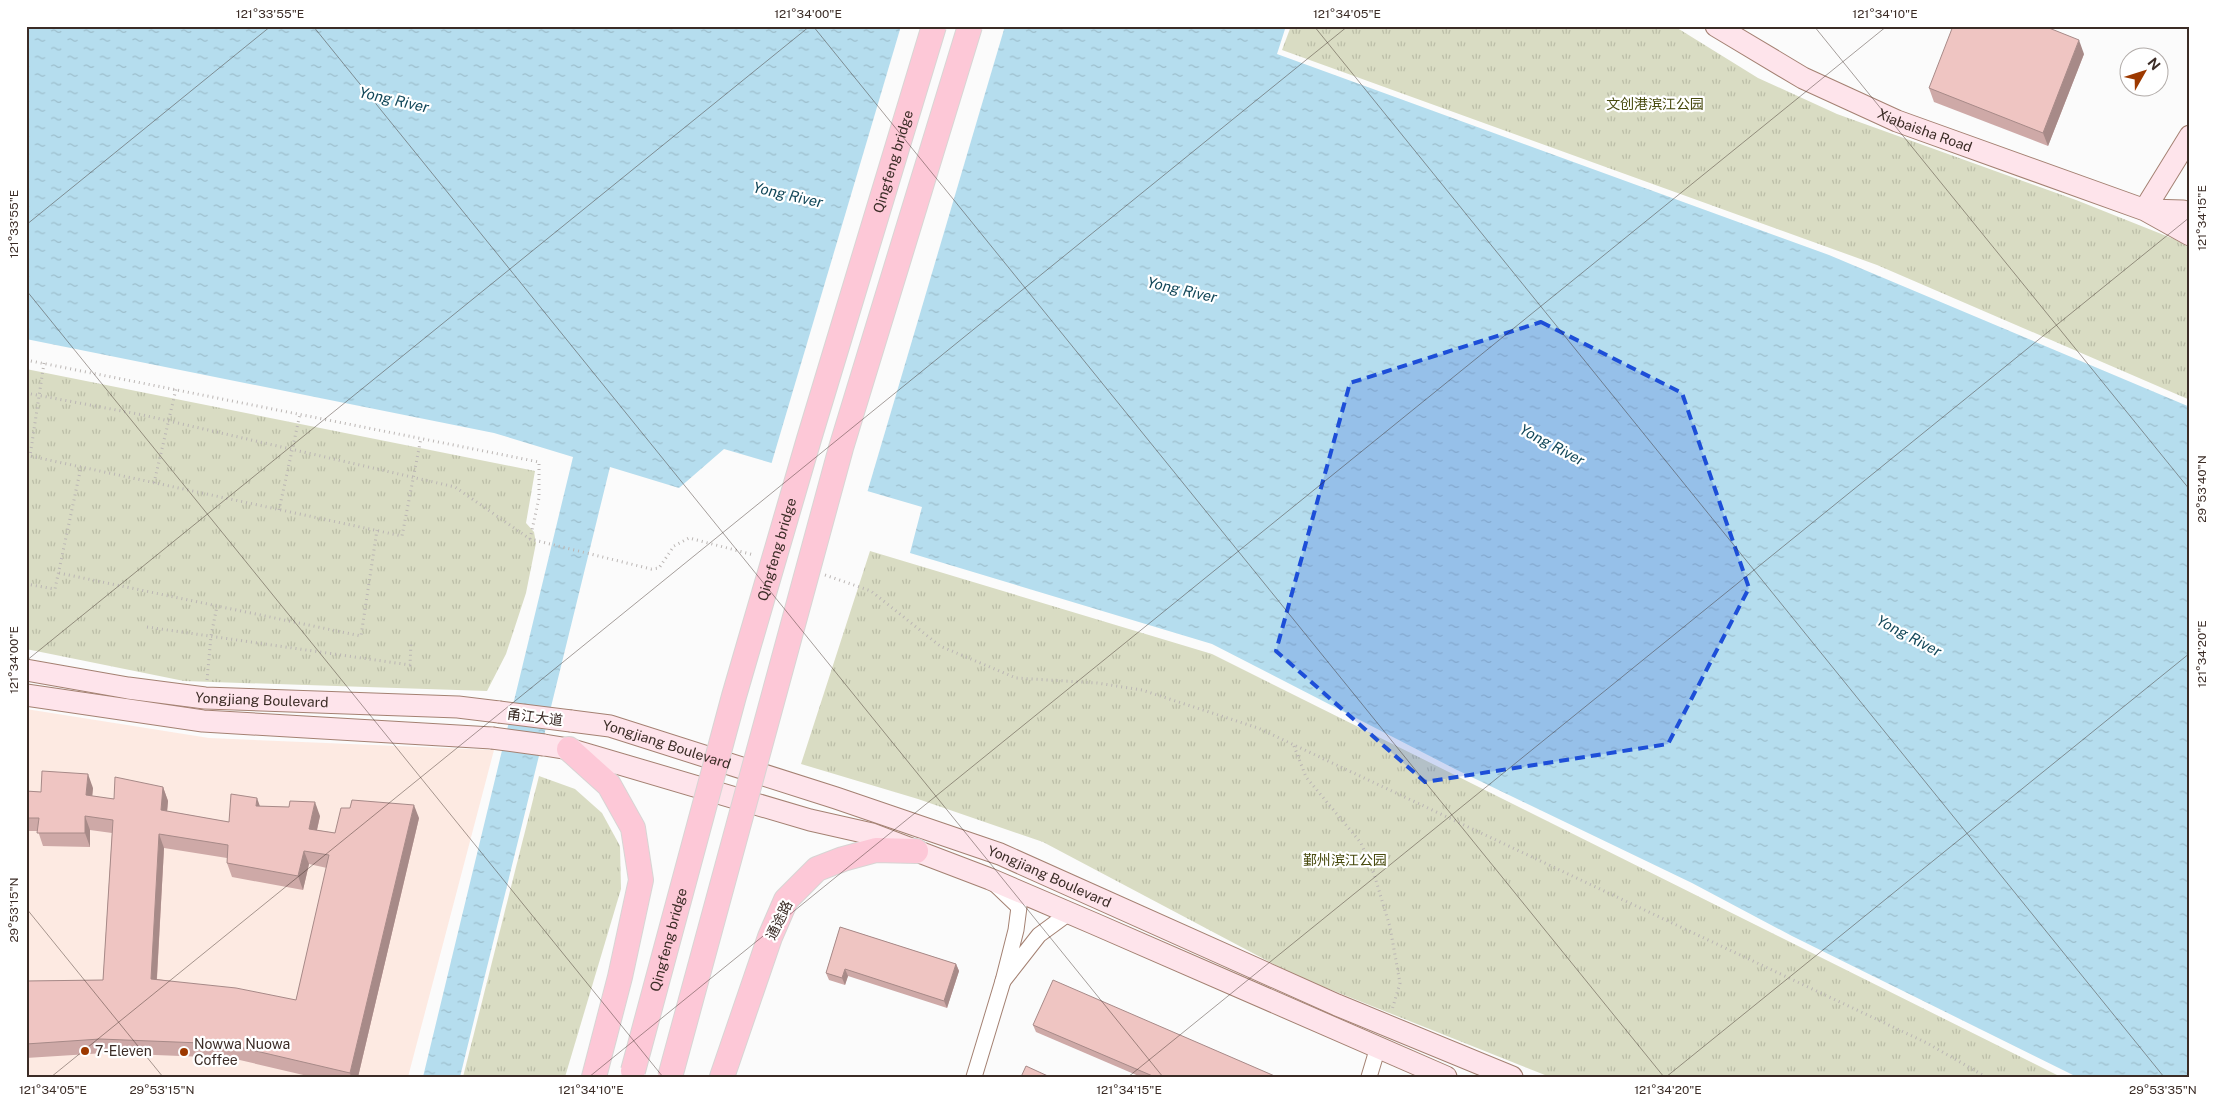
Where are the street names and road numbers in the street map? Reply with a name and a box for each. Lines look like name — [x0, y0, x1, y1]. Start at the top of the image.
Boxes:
street label: Xiabaisha Road — [1875, 105, 1974, 155]
street label: Qingfeng bridge — [870, 108, 916, 215]
street label: Qingfeng bridge — [754, 496, 799, 603]
street label: Yongjiang Boulevard — [194, 689, 329, 710]
street label: 甬江大道 — [506, 706, 564, 728]
street label: Yongjiang Boulevard — [602, 717, 733, 772]
street label: Yongjiang Boulevard — [985, 842, 1114, 911]
street label: Qingfeng bridge — [647, 886, 690, 993]
street label: 通途路 — [763, 898, 795, 942]

